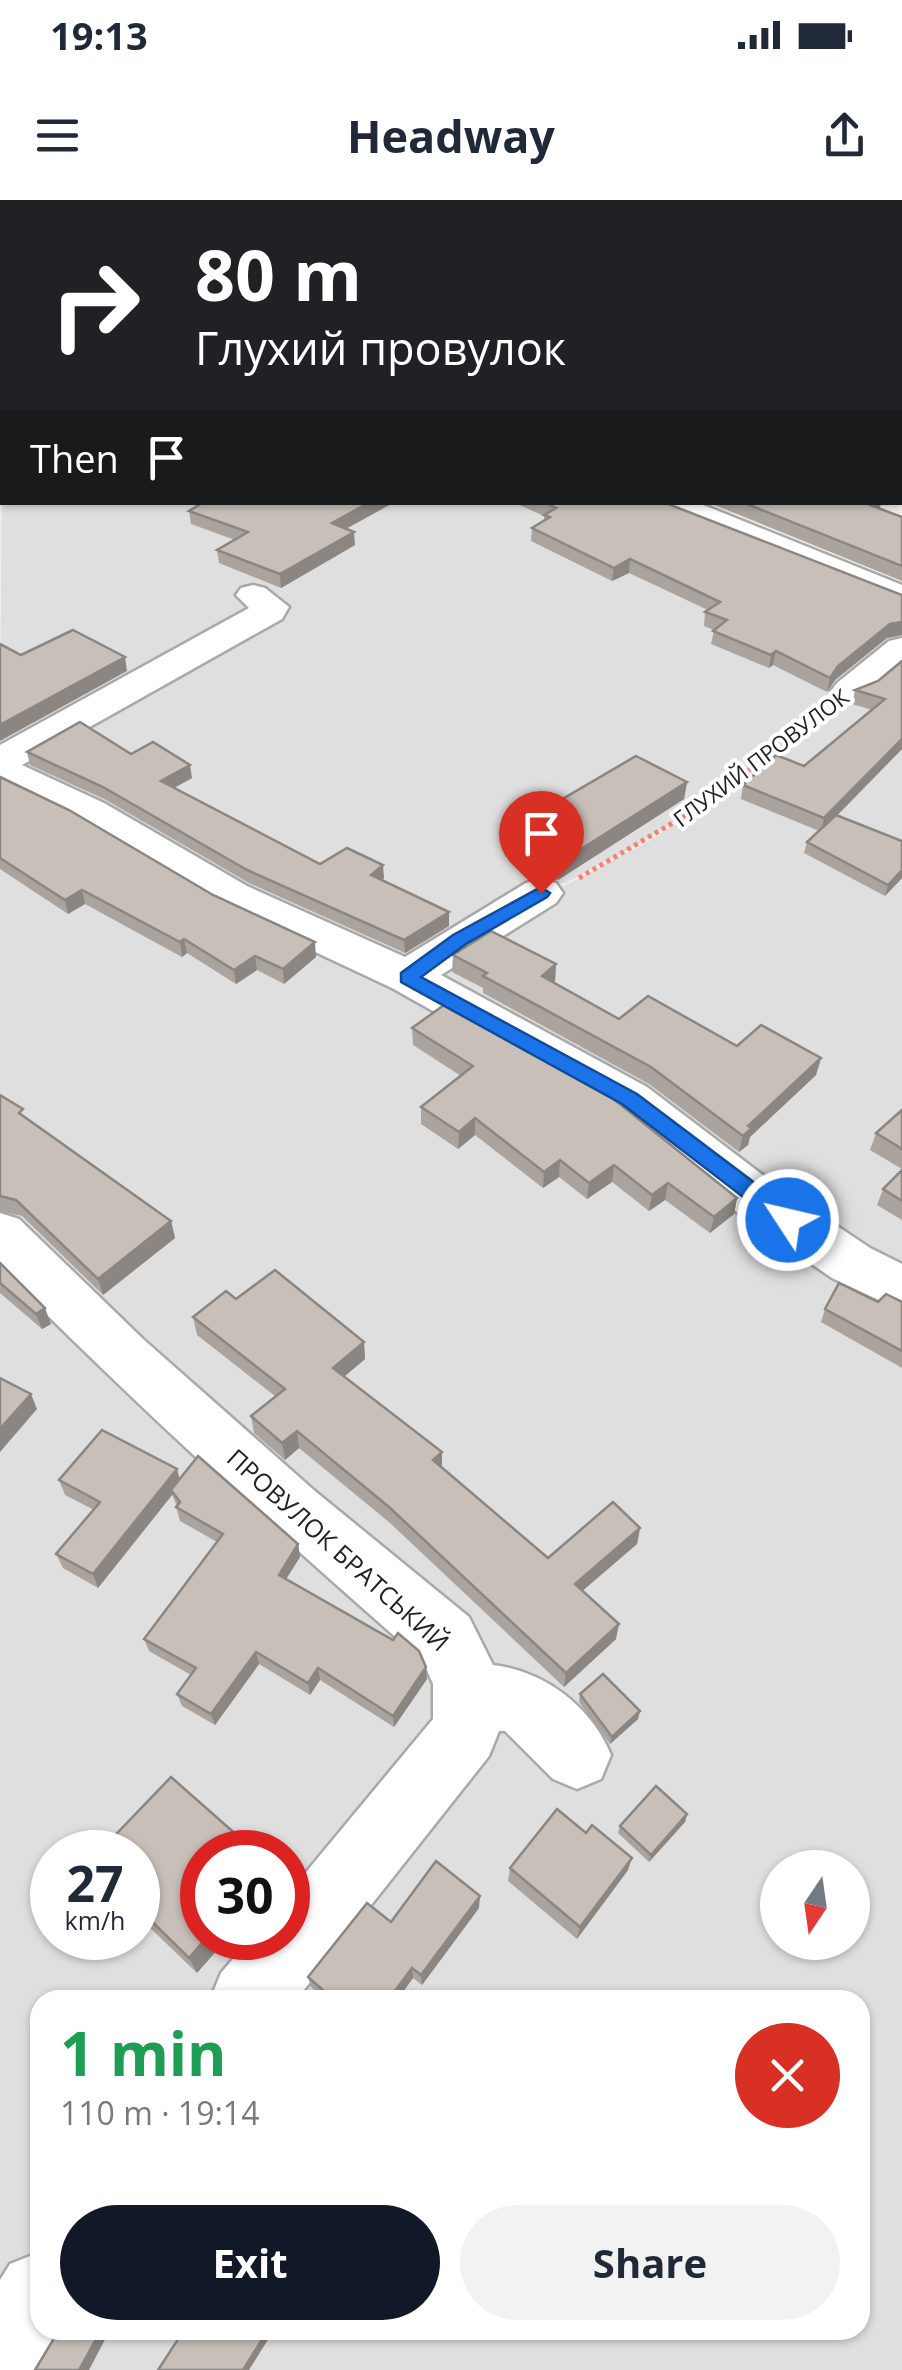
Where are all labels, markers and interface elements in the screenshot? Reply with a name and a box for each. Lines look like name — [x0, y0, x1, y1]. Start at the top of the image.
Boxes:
text: 19:13 — [50, 9, 148, 61]
text: Headway — [347, 105, 555, 166]
icon: menu — [30, 108, 85, 163]
icon: share — [817, 108, 872, 163]
text: 80 m — [195, 226, 362, 322]
icon: right — [30, 240, 160, 370]
text: Глухий провулок — [195, 317, 566, 378]
icon: arrive — [139, 430, 194, 485]
text: Then — [30, 432, 119, 484]
street label: ГЛУХИЙ ПРОВУЛОК — [667, 681, 855, 833]
pin — [499, 791, 584, 894]
icon: arrive — [514, 806, 569, 861]
position arrow — [736, 1168, 840, 1272]
street label: ПРОВУЛОК БРАТСЬКИЙ — [220, 1440, 457, 1658]
speed limit sign: 30 — [180, 1830, 310, 1960]
text: 27 — [66, 1849, 124, 1917]
north arrow — [760, 1850, 870, 1960]
map controls — [760, 1850, 870, 1960]
text: km/h — [65, 1903, 125, 1937]
text: 1 min — [60, 2012, 227, 2094]
button: close — [735, 2023, 840, 2128]
text: 110 m · 19:14 — [60, 2091, 259, 2134]
button: Exit — [60, 2205, 440, 2320]
button: Share — [460, 2205, 840, 2320]

